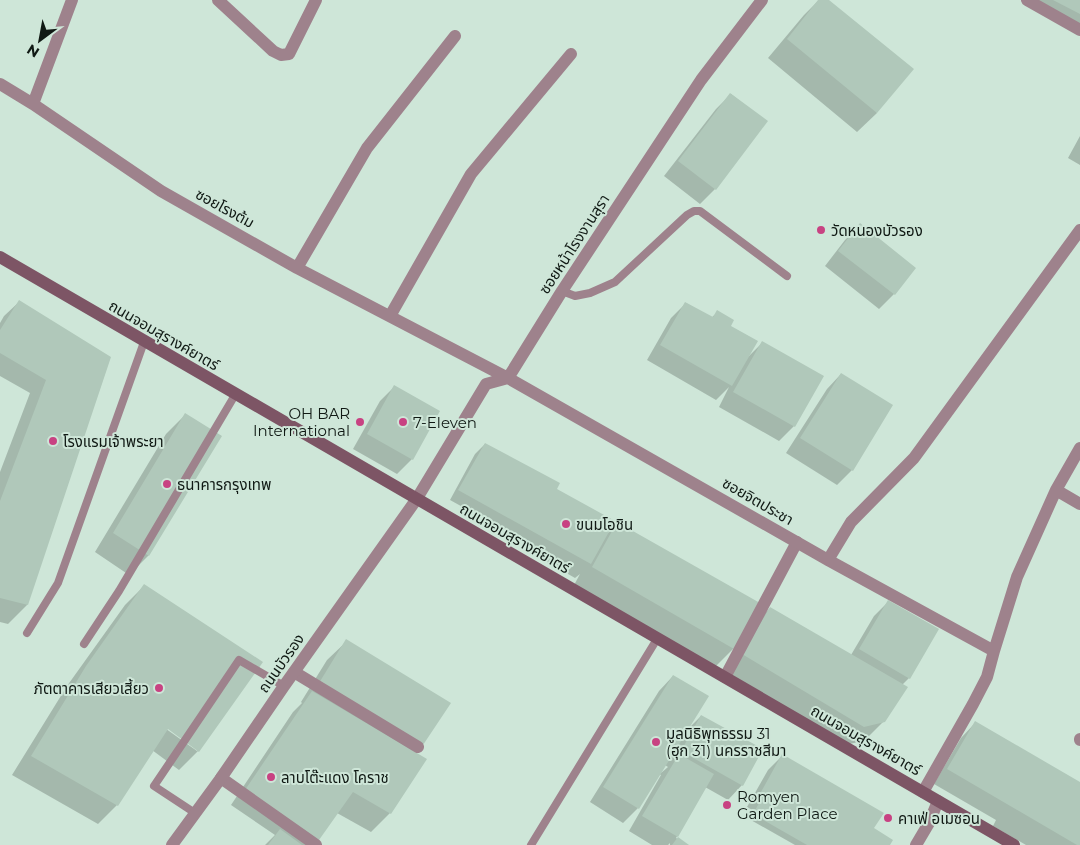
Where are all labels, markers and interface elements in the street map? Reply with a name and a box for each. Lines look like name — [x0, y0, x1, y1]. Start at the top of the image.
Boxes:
north arrow — [15, 15, 65, 65]
text: N — [24, 40, 43, 62]
street label: ซอยโรงต้ม — [192, 184, 258, 232]
street label: ซอยหน้าโรงงานสุรา — [535, 191, 613, 297]
place label: วัดหนองบัวรอง — [831, 221, 923, 240]
marker: วัดหนองบัวรอง — [815, 224, 827, 236]
street label: ถนนจอมสุรางค์ยาตร์ — [105, 296, 223, 375]
place label: OH BAR International — [253, 404, 350, 440]
place label: 7-Eleven — [413, 413, 477, 432]
marker: OH BAR International — [354, 416, 366, 428]
marker: 7-Eleven — [397, 416, 409, 428]
place label: โรงแรมเจ้าพระยา — [63, 432, 164, 451]
marker: โรงแรมเจ้าพระยา — [47, 435, 59, 447]
street label: ซอยจิตประชา — [719, 473, 797, 529]
place label: ธนาคารกรุงเทพ — [177, 475, 271, 494]
marker: ธนาคารกรุงเทพ — [161, 478, 173, 490]
street label: ถนนจอมสุรางค์ยาตร์ — [456, 499, 574, 578]
place label: ขนมโอชิน — [576, 515, 633, 534]
marker: ขนมโอชิน — [560, 518, 572, 530]
street label: ถนนบัวรอง — [254, 630, 308, 696]
place label: ภัตตาคารเสียวเสี้ยว — [34, 678, 149, 698]
marker: ภัตตาคารเสียวเสี้ยว — [153, 682, 165, 694]
street label: ถนนจอมสุรางค์ยาตร์ — [807, 701, 925, 780]
place label: มูลนิธิพุทธรรม 31 (ฮุก 31) นครราชสีมา — [666, 724, 786, 760]
marker: มูลนิธิพุทธรรม 31 (ฮุก 31) นครราชสีมา — [650, 736, 662, 748]
place label: ลาบโต๊ะแดง โคราช — [281, 768, 389, 787]
marker: ลาบโต๊ะแดง โคราช — [265, 771, 277, 783]
place label: Romyen Garden Place — [737, 787, 838, 823]
marker: Romyen Garden Place — [721, 799, 733, 811]
place label: คาเฟ่ อเมซอน — [898, 809, 980, 828]
marker: คาเฟ่ อเมซอน — [882, 812, 894, 824]

